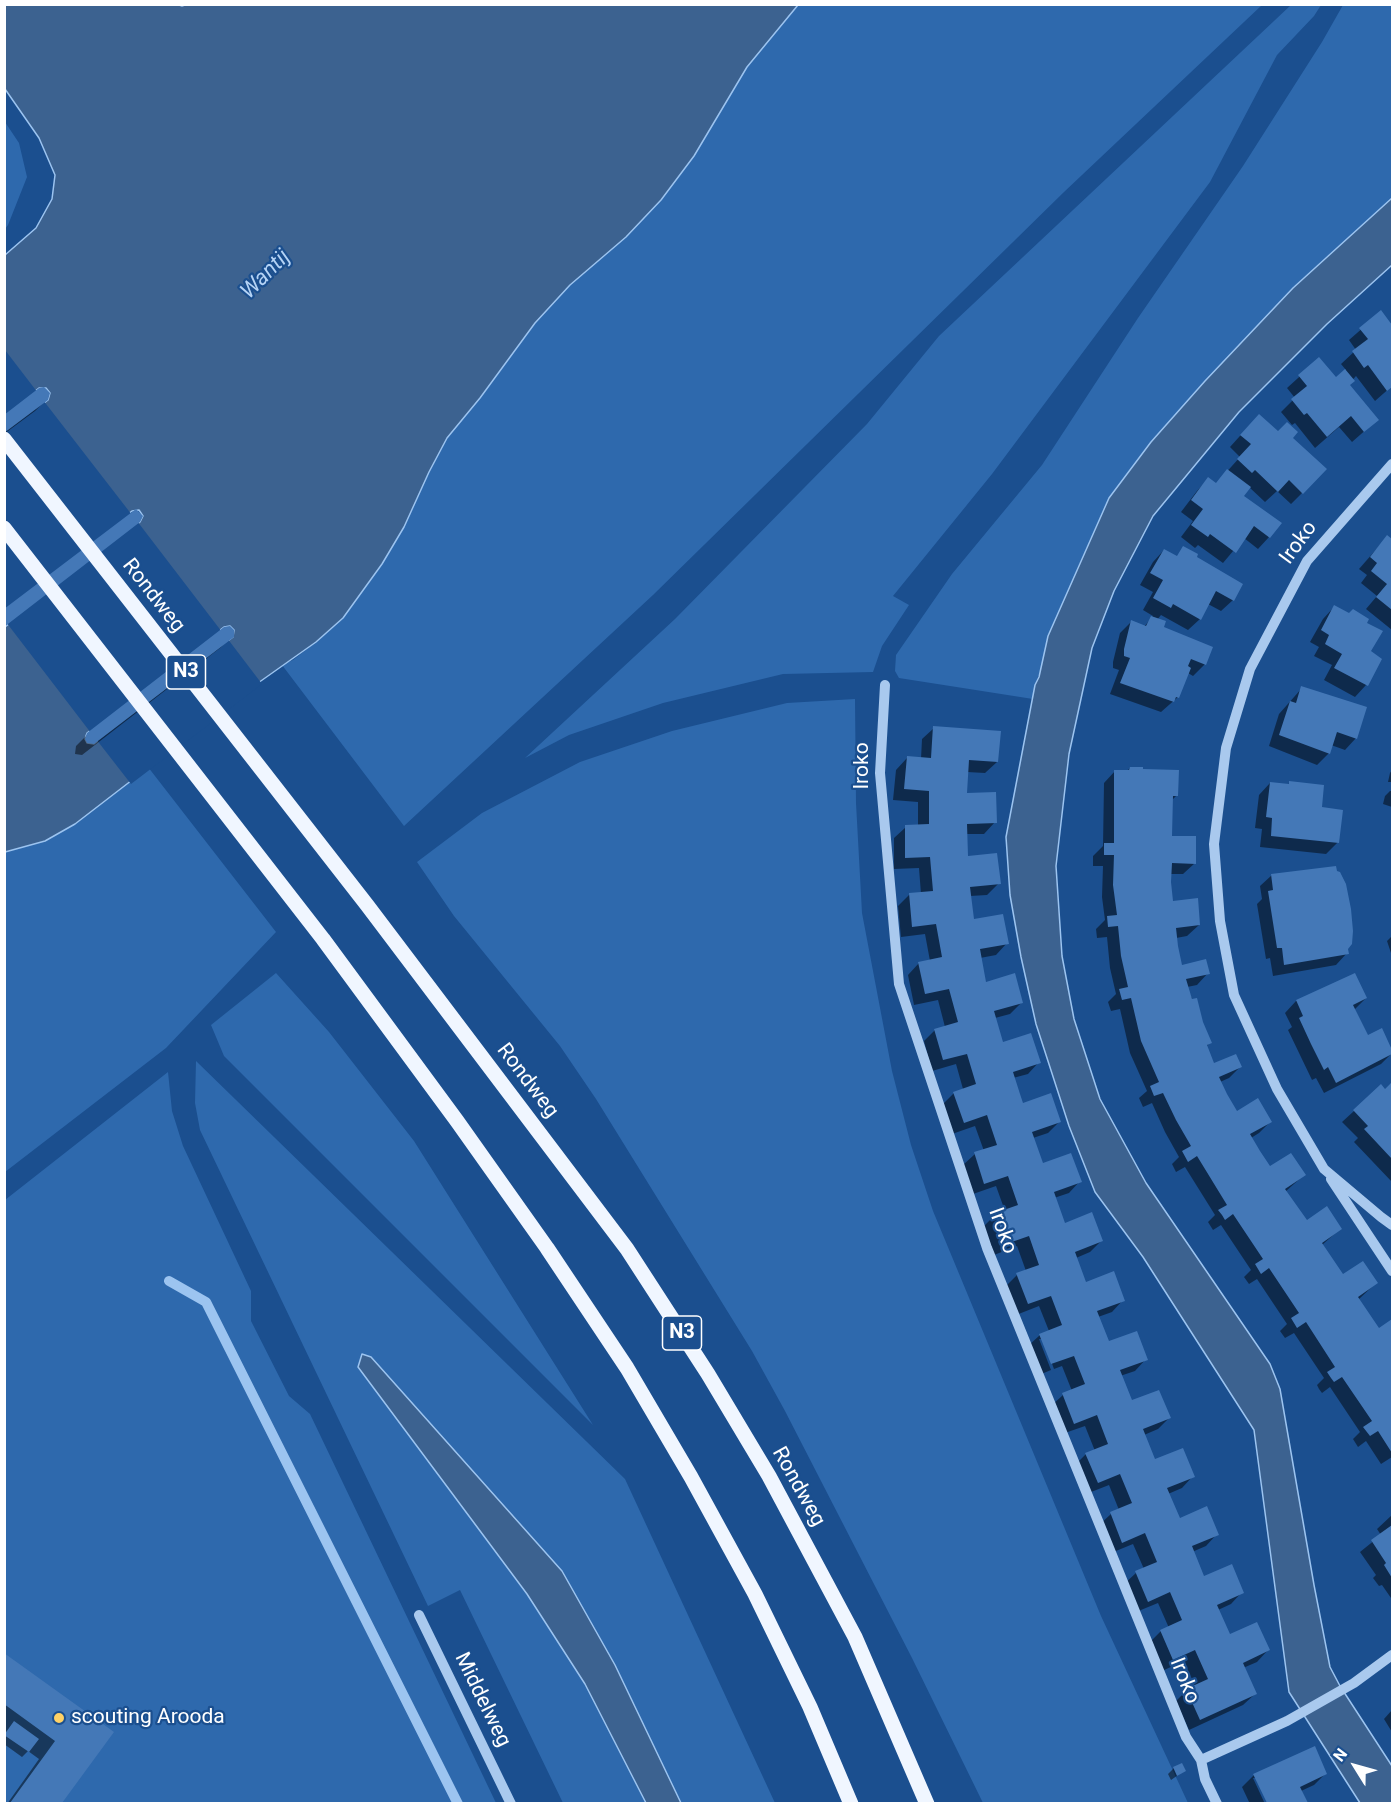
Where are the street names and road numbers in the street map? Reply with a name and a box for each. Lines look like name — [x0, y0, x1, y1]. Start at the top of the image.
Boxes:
street label: Iroko — [1275, 516, 1323, 570]
street label: Rondweg — [116, 554, 190, 638]
road number: N3 — [166, 655, 206, 689]
street label: Iroko — [850, 742, 876, 790]
street label: Rondweg — [491, 1039, 563, 1123]
street label: Iroko — [982, 1205, 1022, 1257]
road number: N3 — [662, 1316, 702, 1350]
street label: Rondweg — [766, 1443, 830, 1531]
street label: Middelweg — [448, 1649, 516, 1751]
street label: Iroko — [1163, 1654, 1205, 1708]

